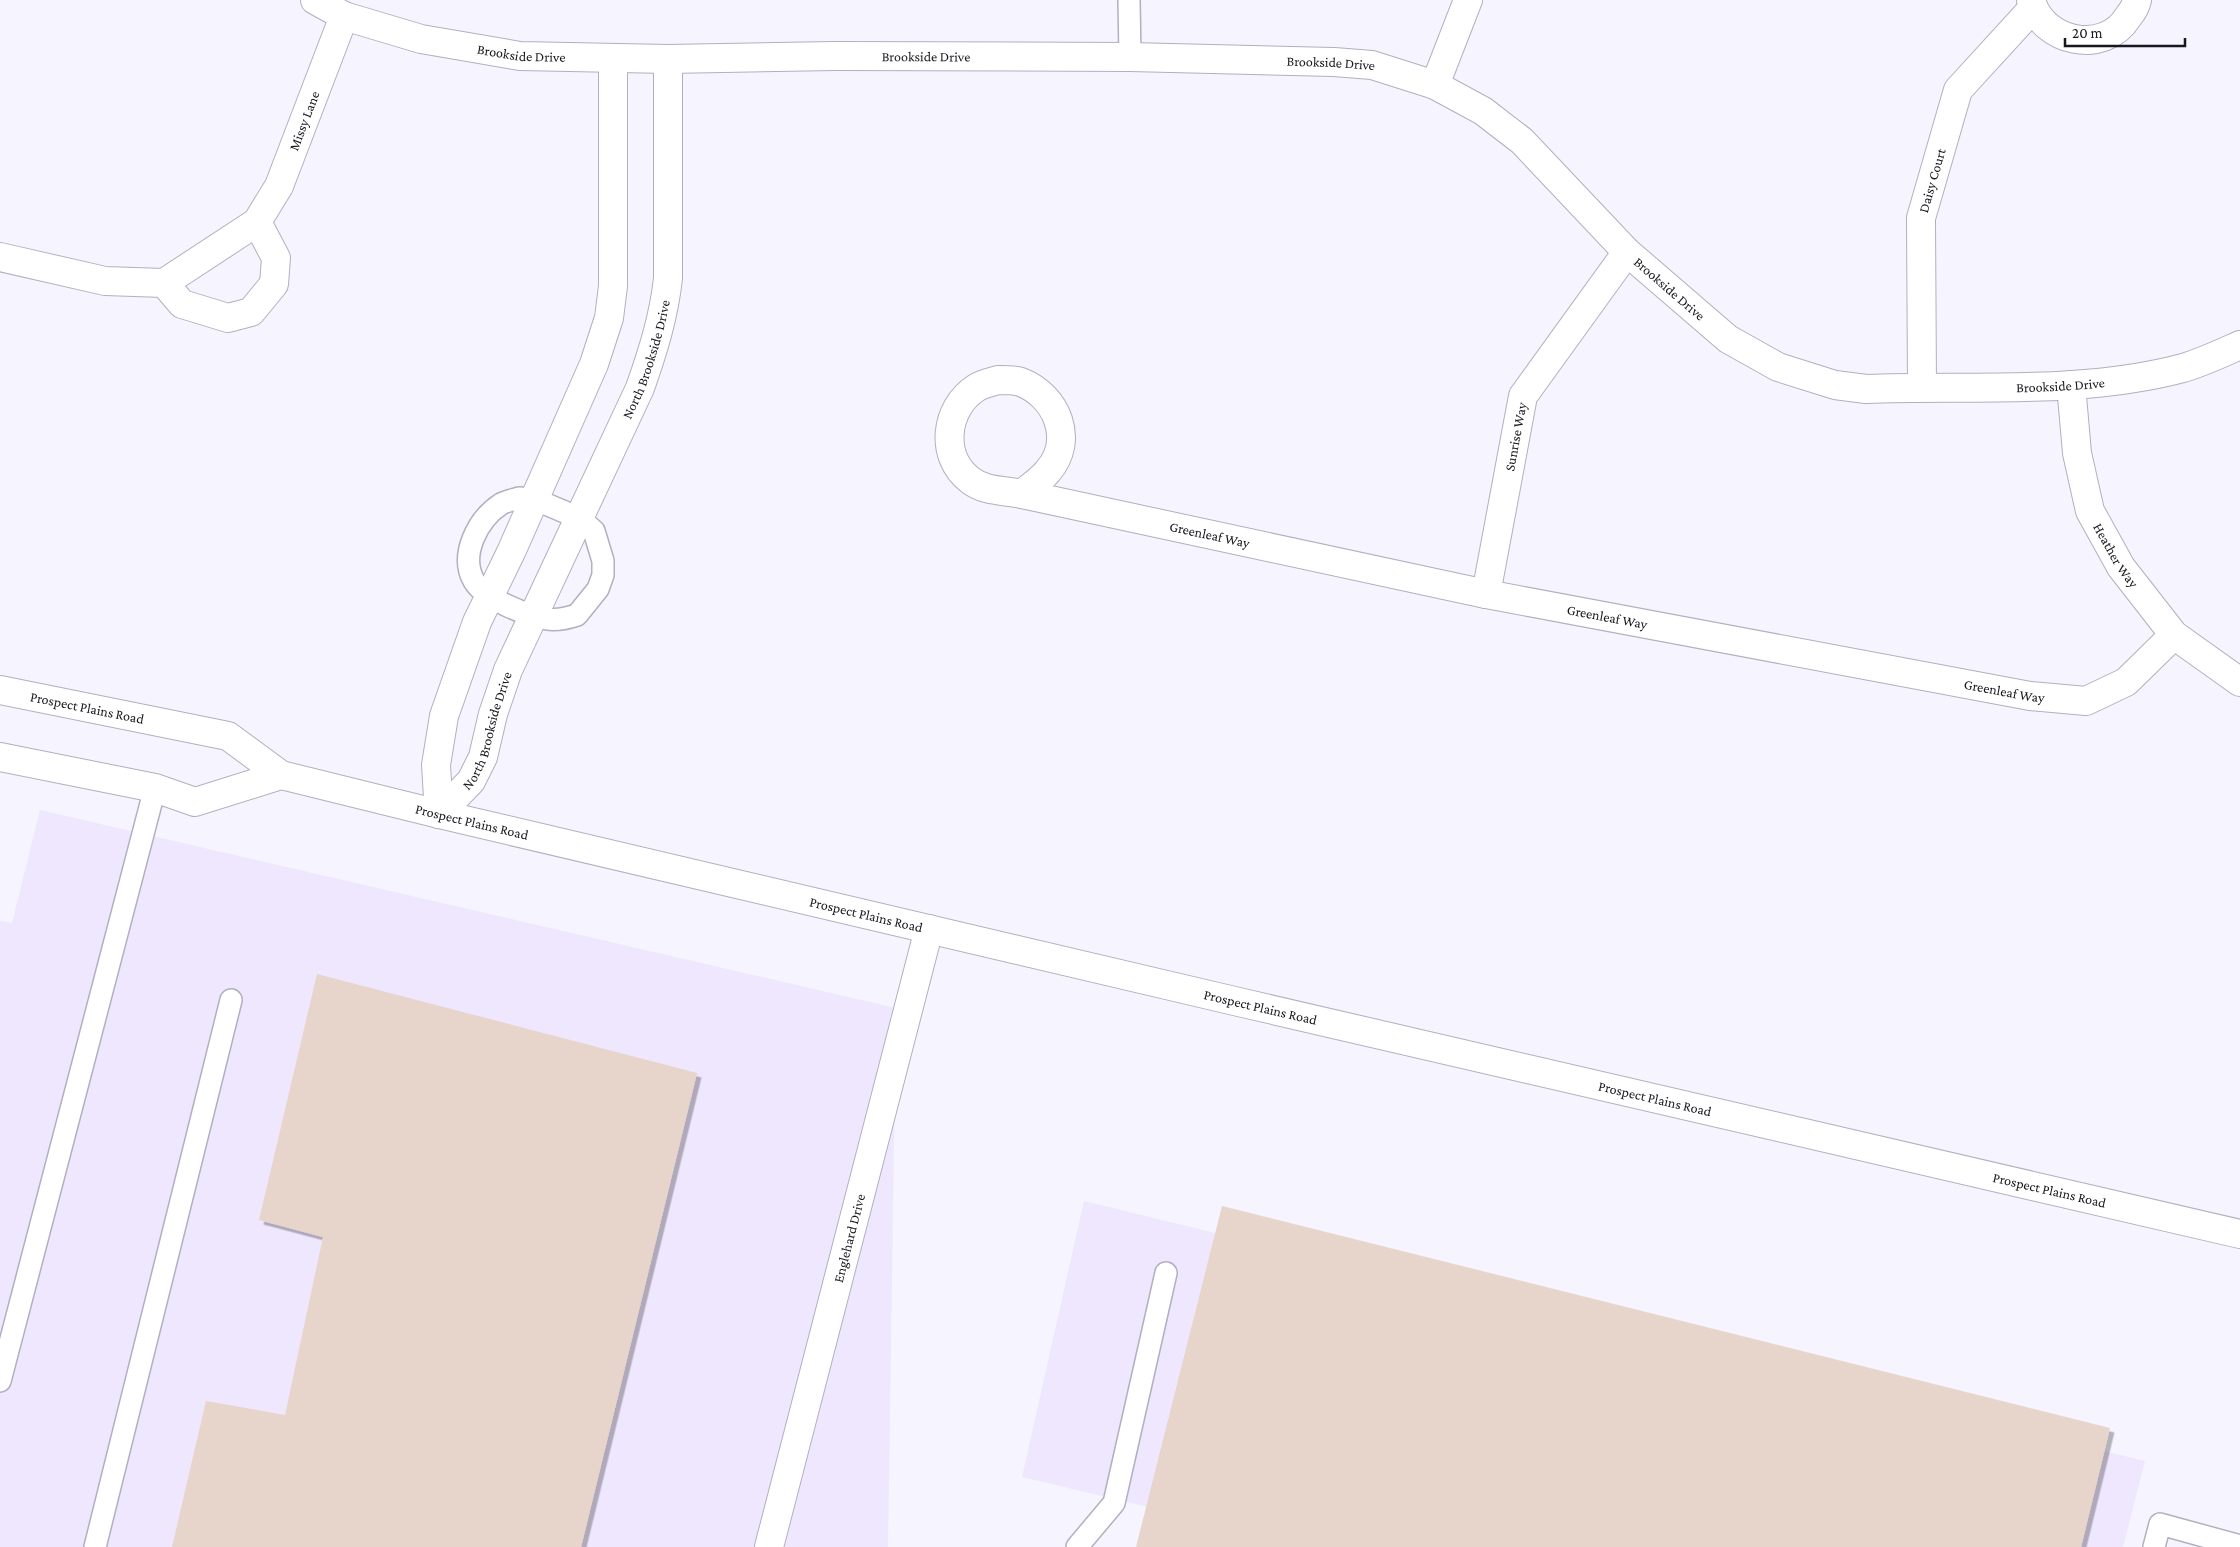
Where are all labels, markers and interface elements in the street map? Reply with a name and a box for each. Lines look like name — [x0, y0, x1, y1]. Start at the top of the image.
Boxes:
scale bar — [2065, 15, 2185, 47]
text: 20 m — [2072, 25, 2103, 41]
street label: Brookside Drive — [476, 41, 566, 65]
street label: Brookside Drive — [882, 48, 970, 64]
street label: Brookside Drive — [1286, 53, 1377, 74]
street label: Missy Lane — [285, 89, 323, 153]
street label: Daisy Court — [1915, 146, 1949, 215]
street label: Brookside Drive — [1631, 254, 1708, 324]
street label: North Brookside Drive — [619, 299, 673, 421]
street label: Brookside Drive — [2016, 374, 2106, 395]
street label: Sunrise Way — [1501, 401, 1530, 472]
street label: Greenleaf Way — [1168, 518, 1252, 551]
street label: Heather Way — [2090, 520, 2142, 591]
street label: Greenleaf Way — [1566, 601, 1649, 632]
street label: North Brookside Drive — [459, 669, 515, 793]
street label: Greenleaf Way — [1963, 676, 2046, 705]
street label: Prospect Plains Road — [29, 688, 146, 727]
street label: Prospect Plains Road — [414, 800, 531, 843]
street label: Prospect Plains Road — [808, 893, 925, 936]
street label: Prospect Plains Road — [1202, 986, 1319, 1028]
street label: Prospect Plains Road — [1597, 1078, 1714, 1119]
street label: Prospect Plains Road — [1991, 1169, 2108, 1211]
street label: Englehard Drive — [830, 1192, 868, 1284]

